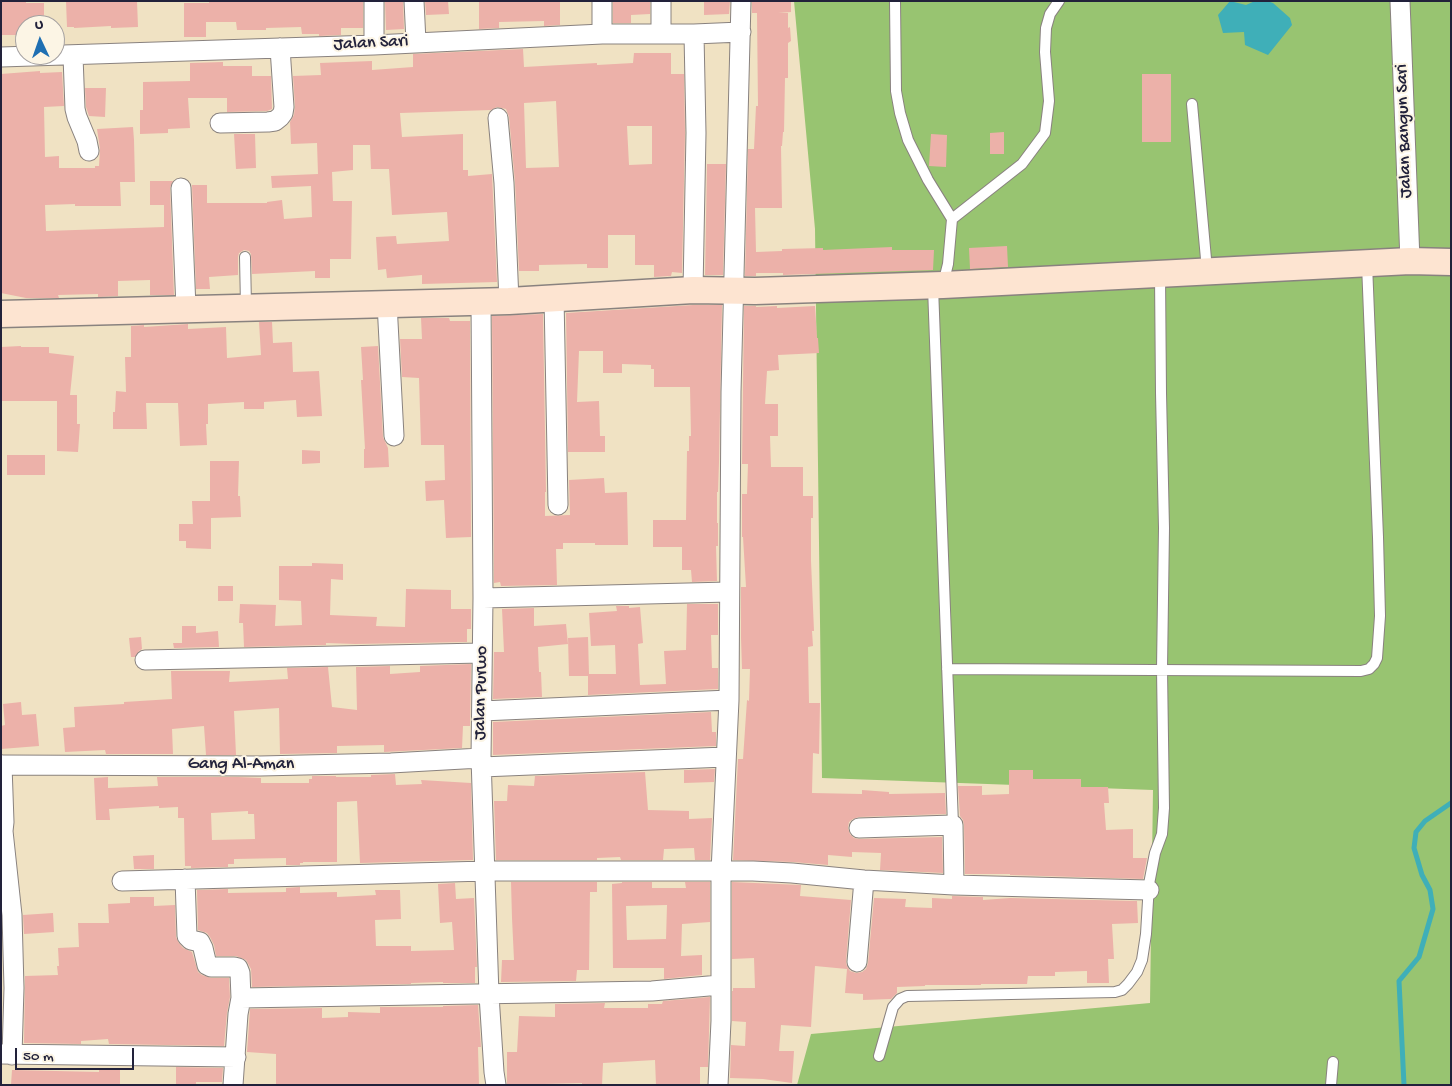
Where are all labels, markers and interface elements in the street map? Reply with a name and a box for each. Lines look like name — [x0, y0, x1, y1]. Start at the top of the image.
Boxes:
north arrow — [15, 15, 65, 65]
text: U — [35, 17, 44, 34]
street label: Jalan Sari — [333, 31, 409, 57]
street label: Jalan Bangun Sari — [1392, 64, 1418, 198]
street label: Jalan Purwo — [470, 646, 494, 740]
street label: Gang Al-Aman — [188, 754, 294, 776]
scale bar — [18, 1038, 136, 1070]
text: 50 m — [23, 1048, 54, 1066]

